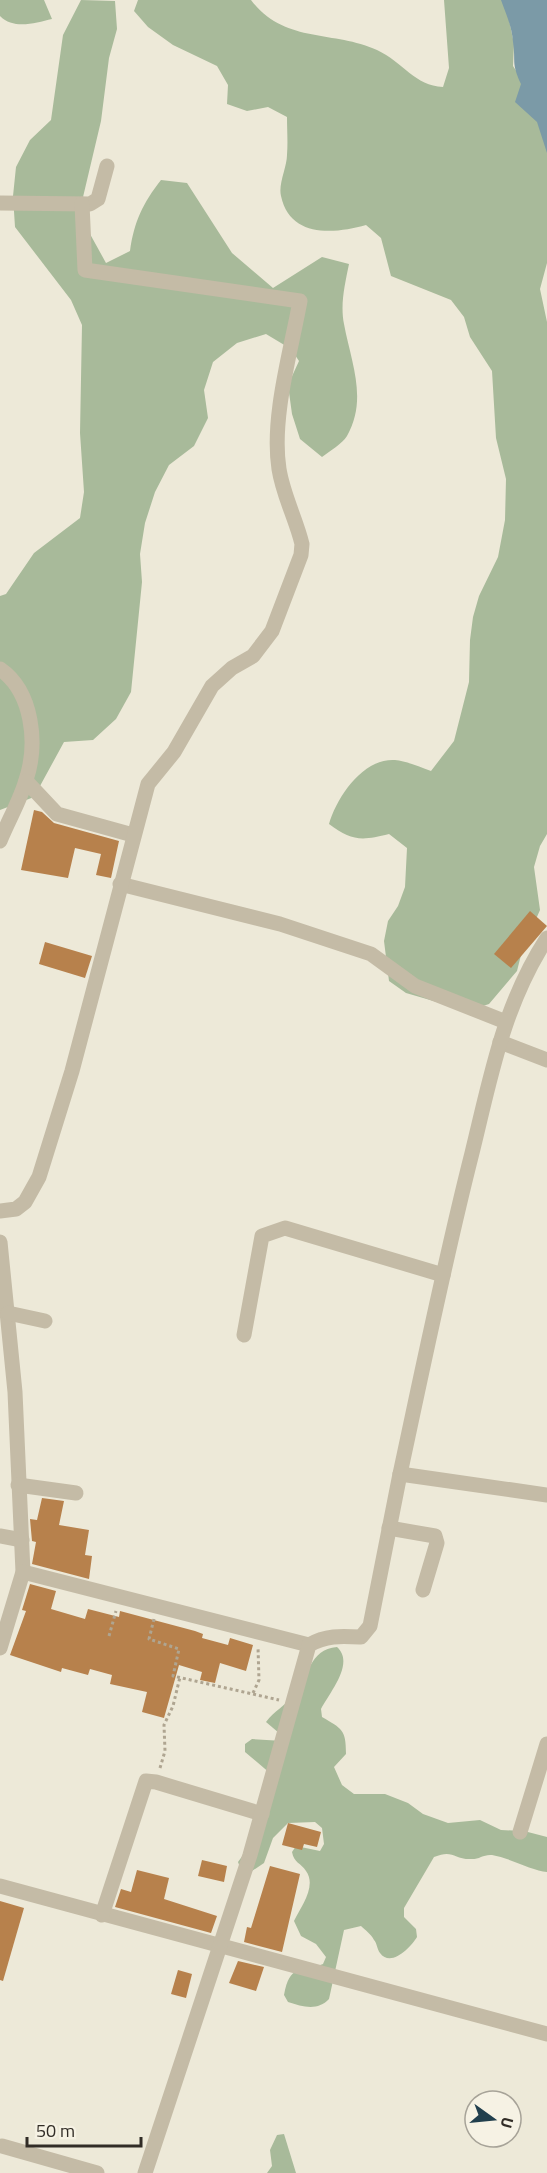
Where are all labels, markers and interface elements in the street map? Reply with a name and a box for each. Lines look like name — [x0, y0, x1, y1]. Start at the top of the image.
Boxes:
north arrow — [463, 2089, 523, 2149]
scale bar — [27, 2110, 141, 2148]
text: U — [495, 2115, 520, 2131]
text: 50 m — [36, 2117, 75, 2144]

